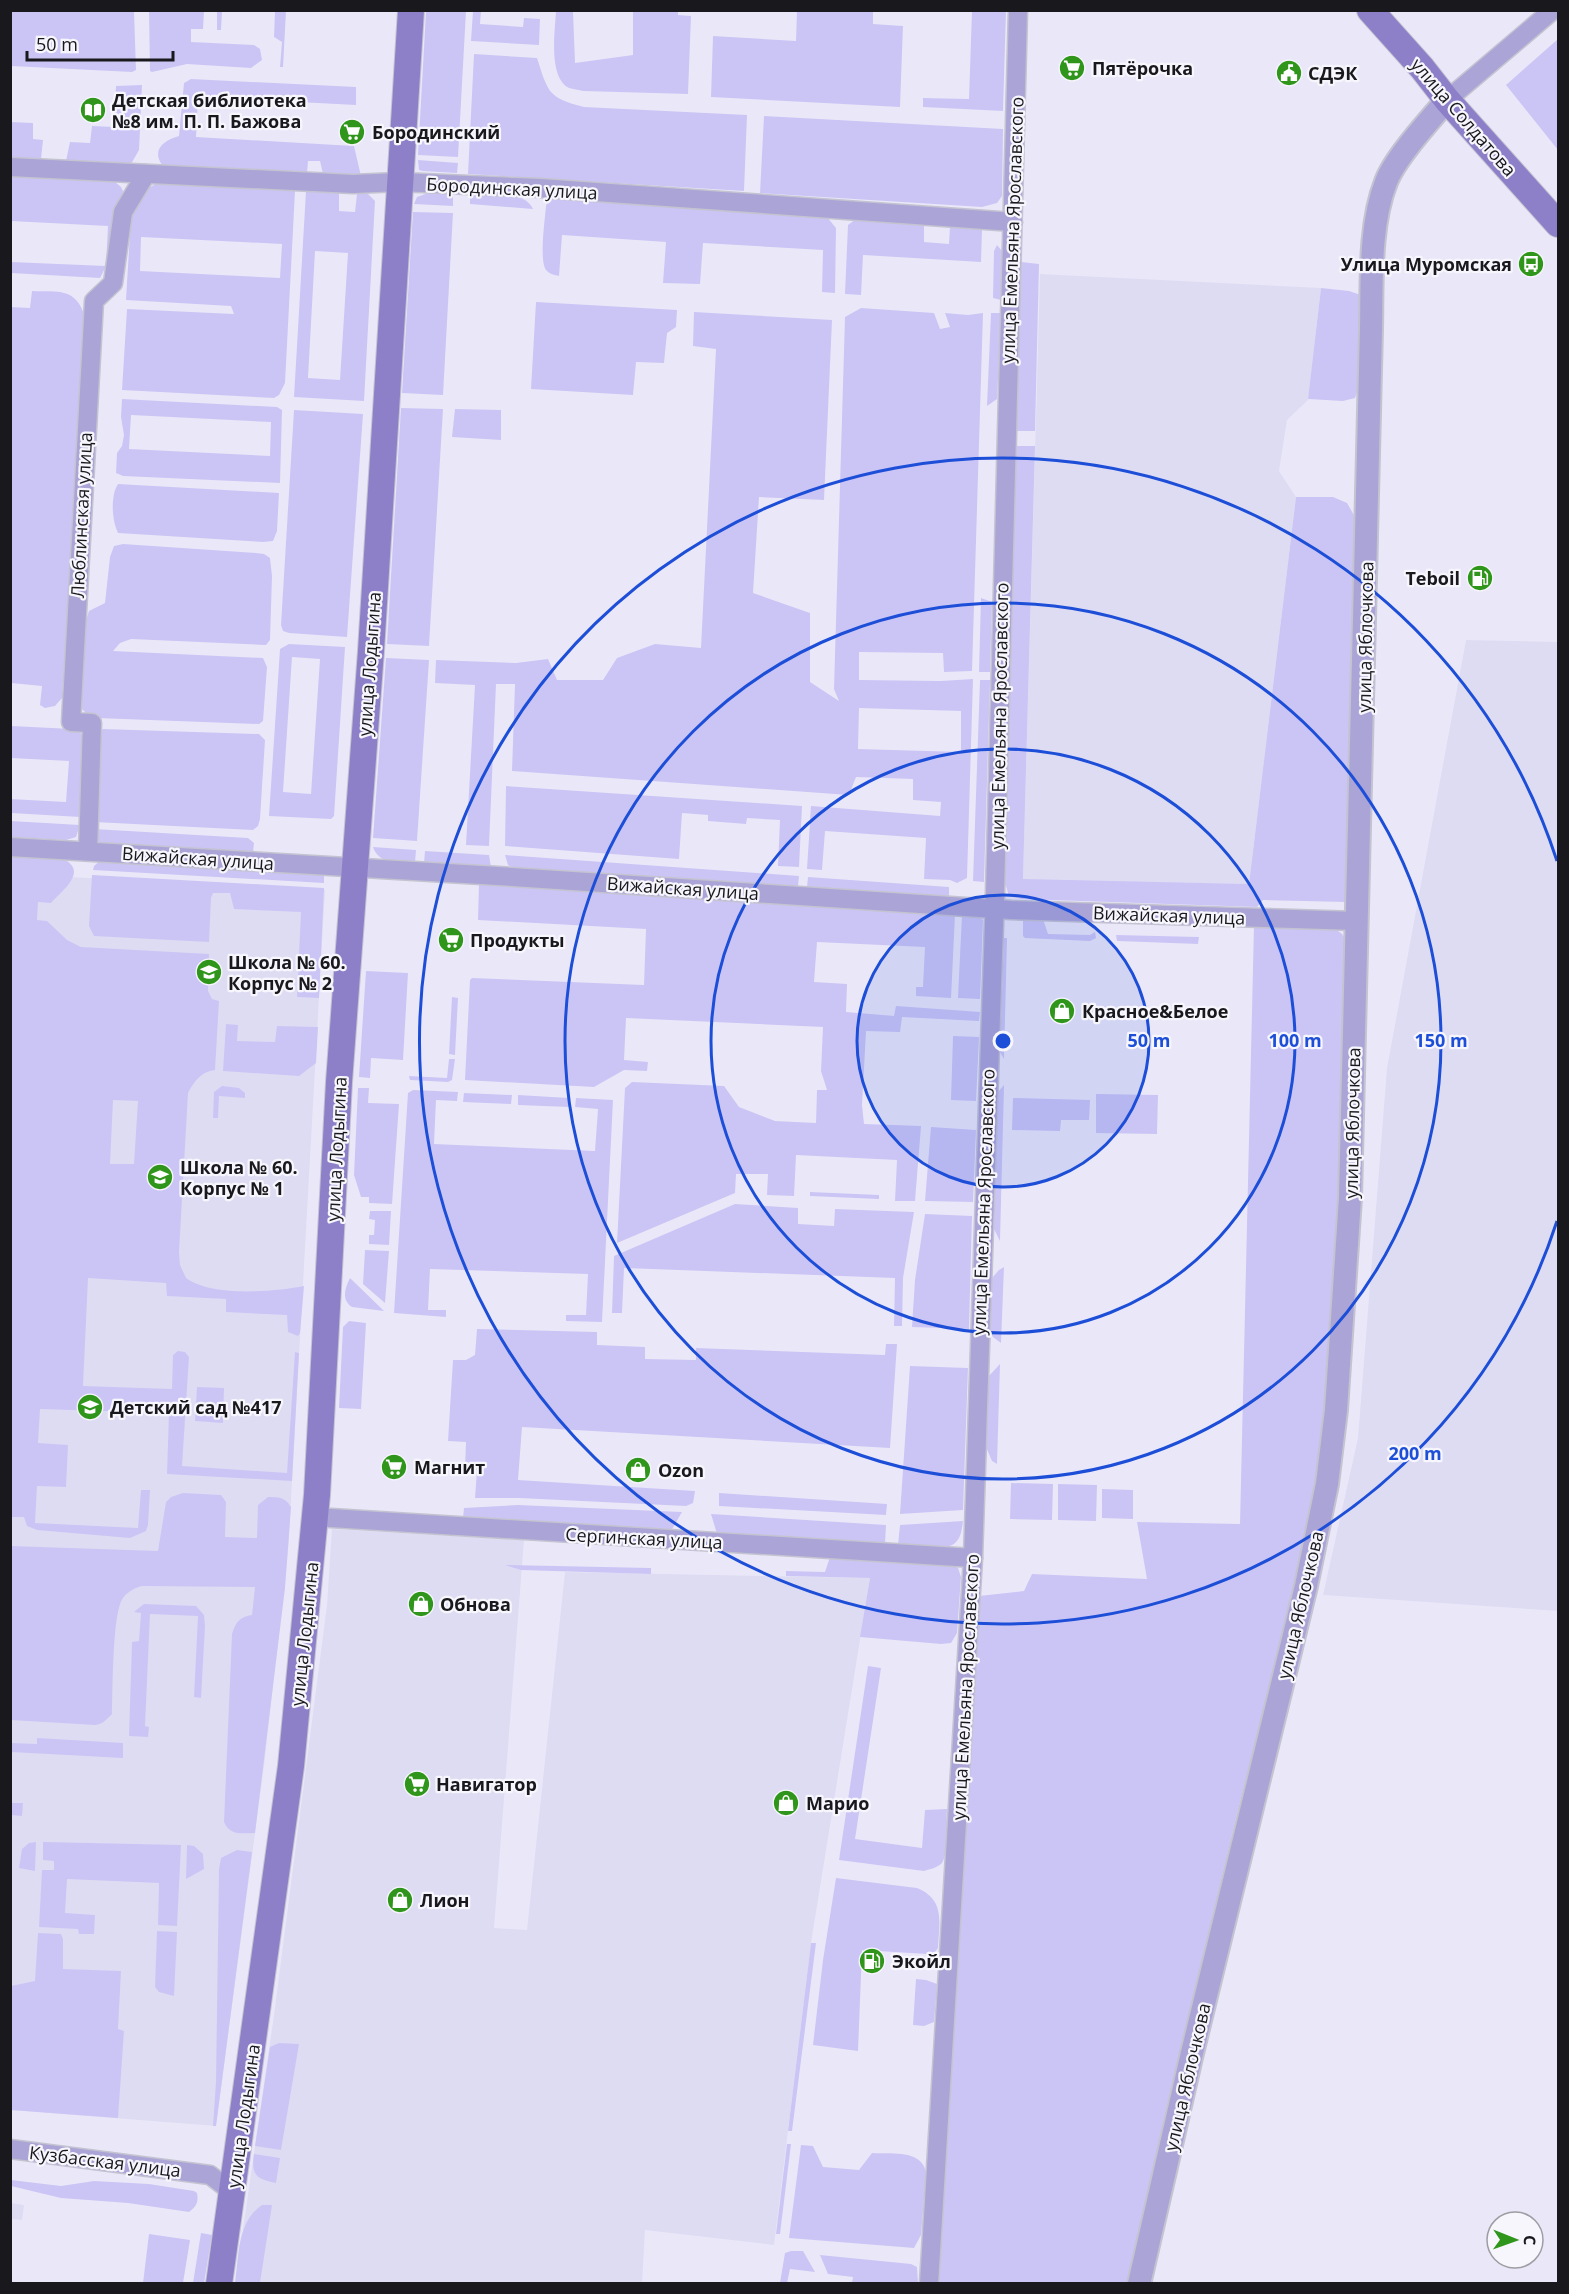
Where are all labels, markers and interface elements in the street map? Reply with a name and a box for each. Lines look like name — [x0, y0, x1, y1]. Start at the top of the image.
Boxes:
scale bar — [27, 24, 172, 62]
text: 50 m — [36, 32, 78, 56]
supermarket icon: Пятёрочка — [1057, 53, 1087, 83]
street label: улица Солдатова — [1406, 53, 1522, 181]
place label: Пятёрочка — [1092, 56, 1193, 80]
public building icon: СДЭК — [1274, 58, 1304, 88]
place label: СДЭК — [1308, 61, 1358, 85]
place label: Детская библиотека №8 им. П. П. Бажова — [112, 88, 307, 133]
library icon: Детская библиотека №8 им. П. П. Бажова — [78, 95, 108, 125]
street label: улица Емельяна Ярославского — [995, 96, 1029, 364]
supermarket icon: Бородинский — [337, 117, 367, 147]
place label: Бородинский — [372, 120, 500, 144]
street label: Бородинская улица — [426, 172, 598, 204]
bus stop icon: Улица Муромская — [1516, 249, 1546, 279]
place label: Улица Муромская — [1341, 252, 1512, 276]
street label: Люблинская улица — [65, 431, 97, 599]
street label: улица Яблочкова — [1352, 561, 1378, 713]
fuel station icon: Teboil — [1465, 563, 1495, 593]
place label: Teboil — [1405, 566, 1460, 590]
street label: улица Емельяна Ярославского — [985, 582, 1013, 850]
street label: улица Лодыгина — [352, 591, 386, 737]
street label: Вижайская улица — [121, 841, 275, 875]
street label: Вижайская улица — [606, 871, 760, 905]
street label: Вижайская улица — [1092, 900, 1246, 930]
supermarket icon: Продукты — [436, 925, 466, 955]
place label: Продукты — [470, 928, 565, 952]
place label: Школа № 60. Корпус № 2 — [228, 950, 346, 995]
school or university icon: Школа № 60. Корпус № 2 — [194, 957, 224, 987]
shop icon: Красное&Белое — [1047, 996, 1077, 1026]
place label: Красное&Белое — [1082, 999, 1228, 1023]
text: 50 m — [1128, 1028, 1170, 1052]
text: 100 m — [1268, 1028, 1322, 1052]
text: 150 m — [1414, 1028, 1468, 1052]
centre of rings — [993, 1031, 1013, 1051]
street label: улица Яблочкова — [1339, 1047, 1365, 1199]
street label: улица Емельяна Ярославского — [966, 1068, 1000, 1336]
street label: улица Лодыгина — [320, 1076, 352, 1222]
place label: Школа № 60. Корпус № 1 — [180, 1155, 298, 1200]
school or university icon: Школа № 60. Корпус № 1 — [145, 1162, 175, 1192]
school or university icon: Детский сад №417 — [75, 1392, 105, 1422]
place label: Детский сад №417 — [110, 1395, 281, 1419]
text: 200 m — [1388, 1441, 1442, 1465]
supermarket icon: Магнит — [379, 1452, 409, 1482]
place label: Магнит — [414, 1455, 485, 1479]
shop icon: Ozon — [623, 1455, 653, 1485]
place label: Ozon — [658, 1458, 704, 1482]
street label: Сергинская улица — [565, 1522, 723, 1554]
street label: улица Яблочкова — [1271, 1529, 1329, 1681]
street label: улица Емельяна Ярославского — [946, 1553, 984, 1821]
street label: улица Лодыгина — [284, 1561, 324, 1707]
shop icon: Обнова — [406, 1589, 436, 1619]
place label: Обнова — [440, 1592, 511, 1616]
supermarket icon: Навигатор — [402, 1769, 432, 1799]
place label: Навигатор — [436, 1772, 537, 1796]
shop icon: Марио — [771, 1788, 801, 1818]
place label: Марио — [806, 1791, 869, 1815]
shop icon: Лион — [385, 1885, 415, 1915]
place label: Лион — [420, 1888, 469, 1912]
fuel station icon: Экойл — [857, 1946, 887, 1976]
place label: Экойл — [892, 1949, 951, 1973]
street label: улица Яблочкова — [1158, 2001, 1216, 2153]
street label: улица Лодыгина — [221, 2043, 265, 2189]
street label: Кузбасская улица — [28, 2140, 182, 2182]
north arrow — [1485, 2210, 1545, 2270]
text: С — [1519, 2235, 1541, 2246]

